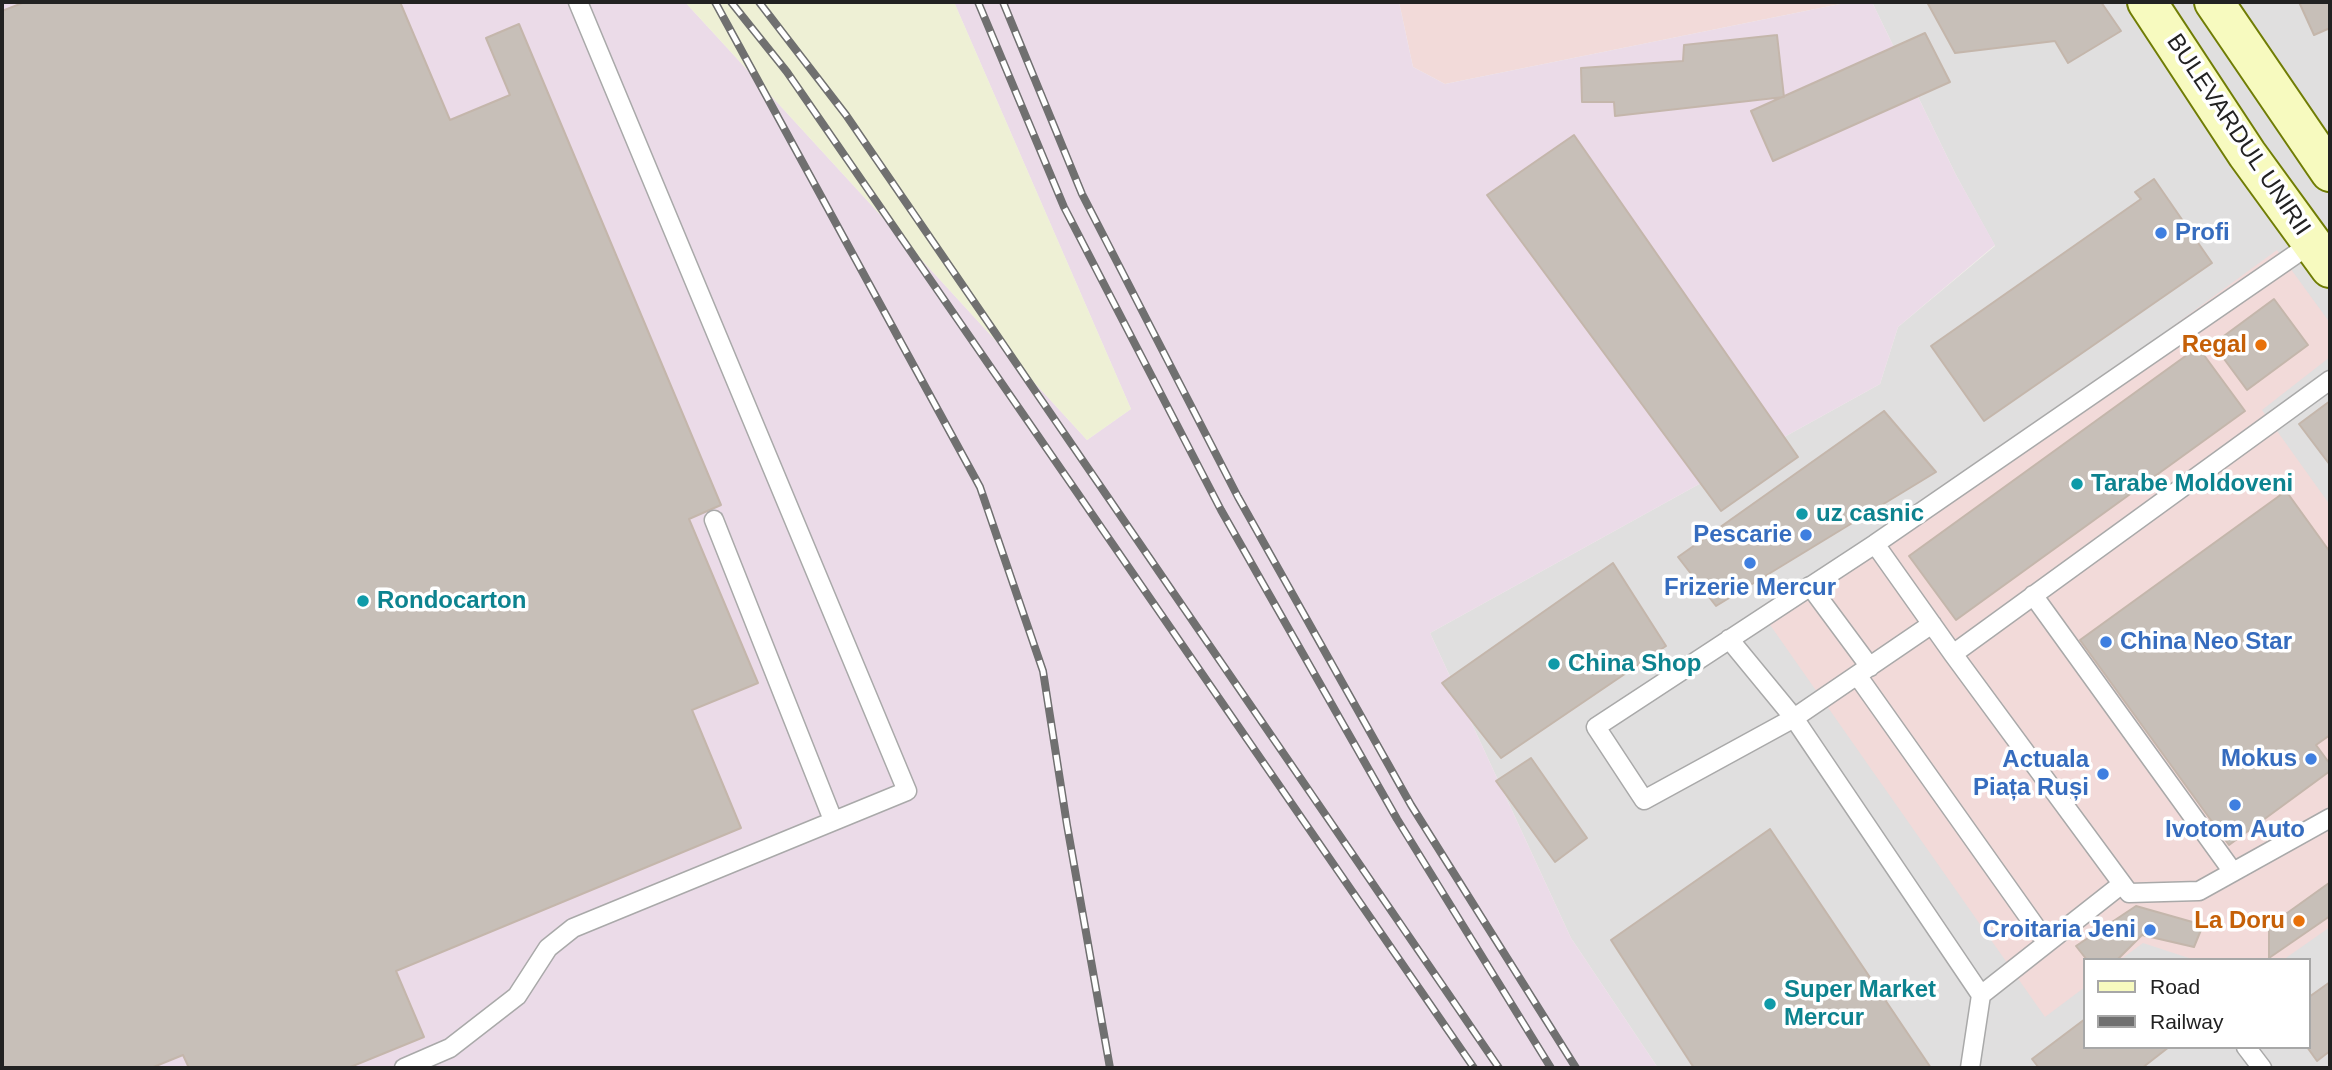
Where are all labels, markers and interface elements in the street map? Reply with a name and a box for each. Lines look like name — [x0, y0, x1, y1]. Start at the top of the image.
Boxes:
street label: BULEVARDUL UNIRII — [2160, 29, 2316, 241]
place label: Profi — [2175, 219, 2230, 247]
marker: Profi — [2153, 225, 2169, 241]
place label: Regal — [2182, 331, 2247, 359]
marker: Regal — [2253, 337, 2269, 353]
place label: Tarabe Moldoveni — [2091, 470, 2293, 498]
marker: Tarabe Moldoveni — [2069, 476, 2085, 492]
place label: uz casnic — [1816, 500, 1924, 528]
marker: uz casnic — [1794, 506, 1810, 522]
place label: Pescarie — [1693, 521, 1792, 549]
marker: Pescarie — [1798, 527, 1814, 543]
marker: Frizerie Mercur — [1742, 555, 1758, 571]
place label: Frizerie Mercur — [1664, 574, 1836, 602]
place label: Rondocarton — [377, 587, 526, 615]
marker: Rondocarton — [355, 593, 371, 609]
place label: China Neo Star — [2120, 628, 2292, 656]
marker: China Neo Star — [2098, 634, 2114, 650]
place label: China Shop — [1568, 650, 1701, 678]
marker: China Shop — [1546, 656, 1562, 672]
place label: Mokus — [2221, 745, 2297, 773]
place label: Actuala Piața Ruși — [1973, 746, 2089, 802]
marker: Mokus — [2303, 751, 2319, 767]
marker: Actuala Piața Ruși — [2095, 766, 2111, 782]
marker: Ivotom Auto — [2227, 797, 2243, 813]
place label: Ivotom Auto — [2165, 816, 2305, 844]
place label: La Doru — [2194, 907, 2285, 935]
marker: La Doru — [2291, 913, 2307, 929]
place label: Croitaria Jeni — [1983, 916, 2136, 944]
marker: Croitaria Jeni — [2142, 922, 2158, 938]
legend — [2084, 958, 2311, 1049]
text: Road — [2150, 975, 2200, 998]
place label: Super Market Mercur — [1784, 976, 1936, 1032]
marker: Super Market Mercur — [1762, 996, 1778, 1012]
text: Railway — [2150, 1010, 2224, 1033]

